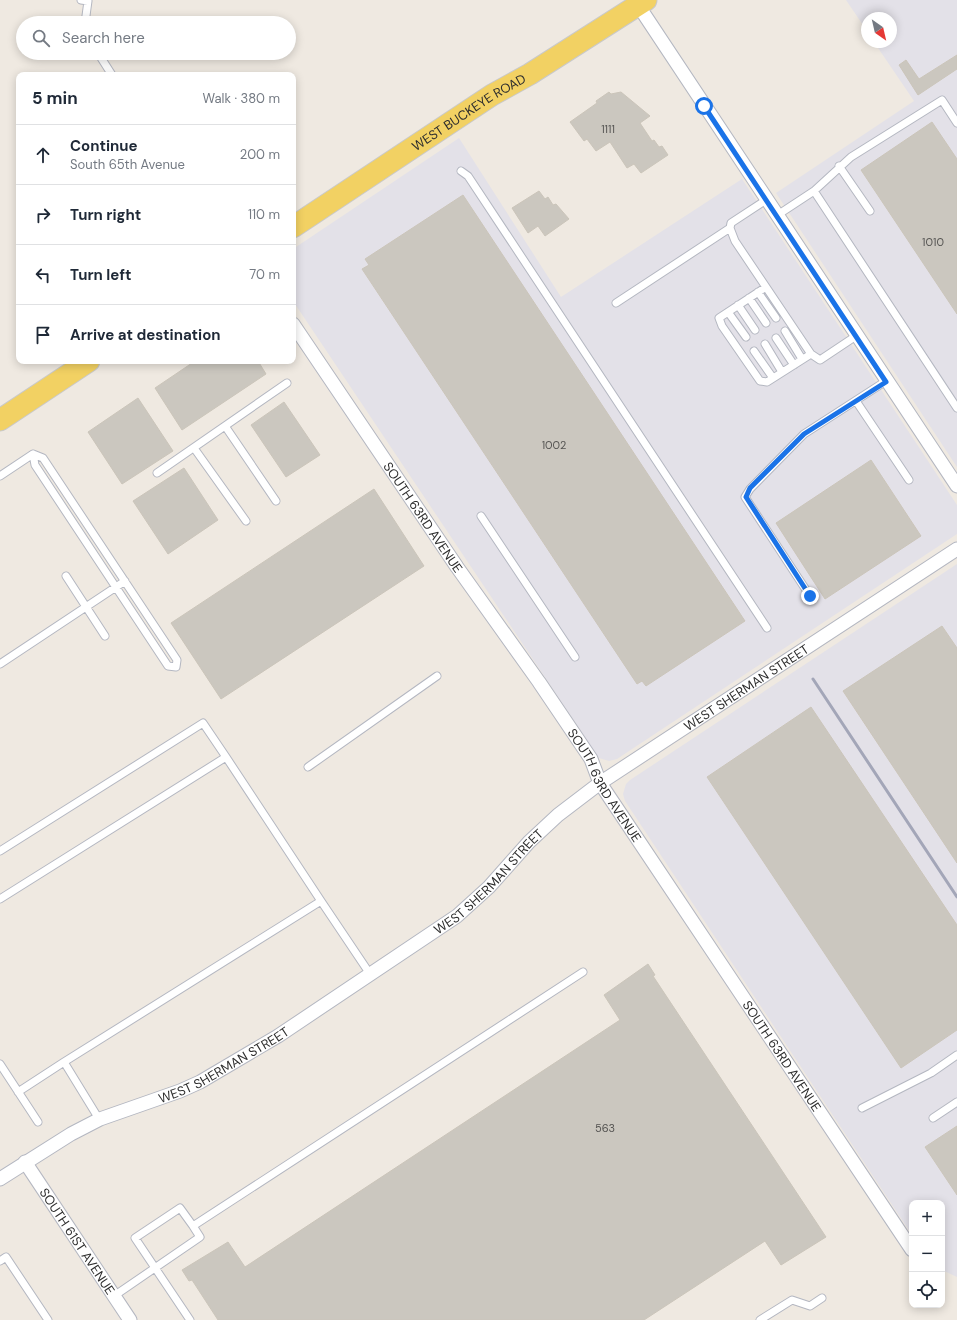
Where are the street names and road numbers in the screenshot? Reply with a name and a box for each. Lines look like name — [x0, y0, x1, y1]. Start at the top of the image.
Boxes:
street label: WEST BUCKEYE ROAD — [409, 70, 529, 155]
street label: SOUTH 63RD AVENUE — [380, 459, 466, 576]
street label: WEST SHERMAN STREET — [681, 641, 812, 735]
street label: SOUTH 63RD AVENUE — [564, 725, 645, 845]
street label: WEST SHERMAN STREET — [431, 825, 547, 938]
street label: SOUTH 63RD AVENUE — [739, 997, 825, 1115]
street label: WEST SHERMAN STREET — [156, 1023, 292, 1107]
street label: SOUTH 61ST AVENUE — [36, 1185, 119, 1298]

